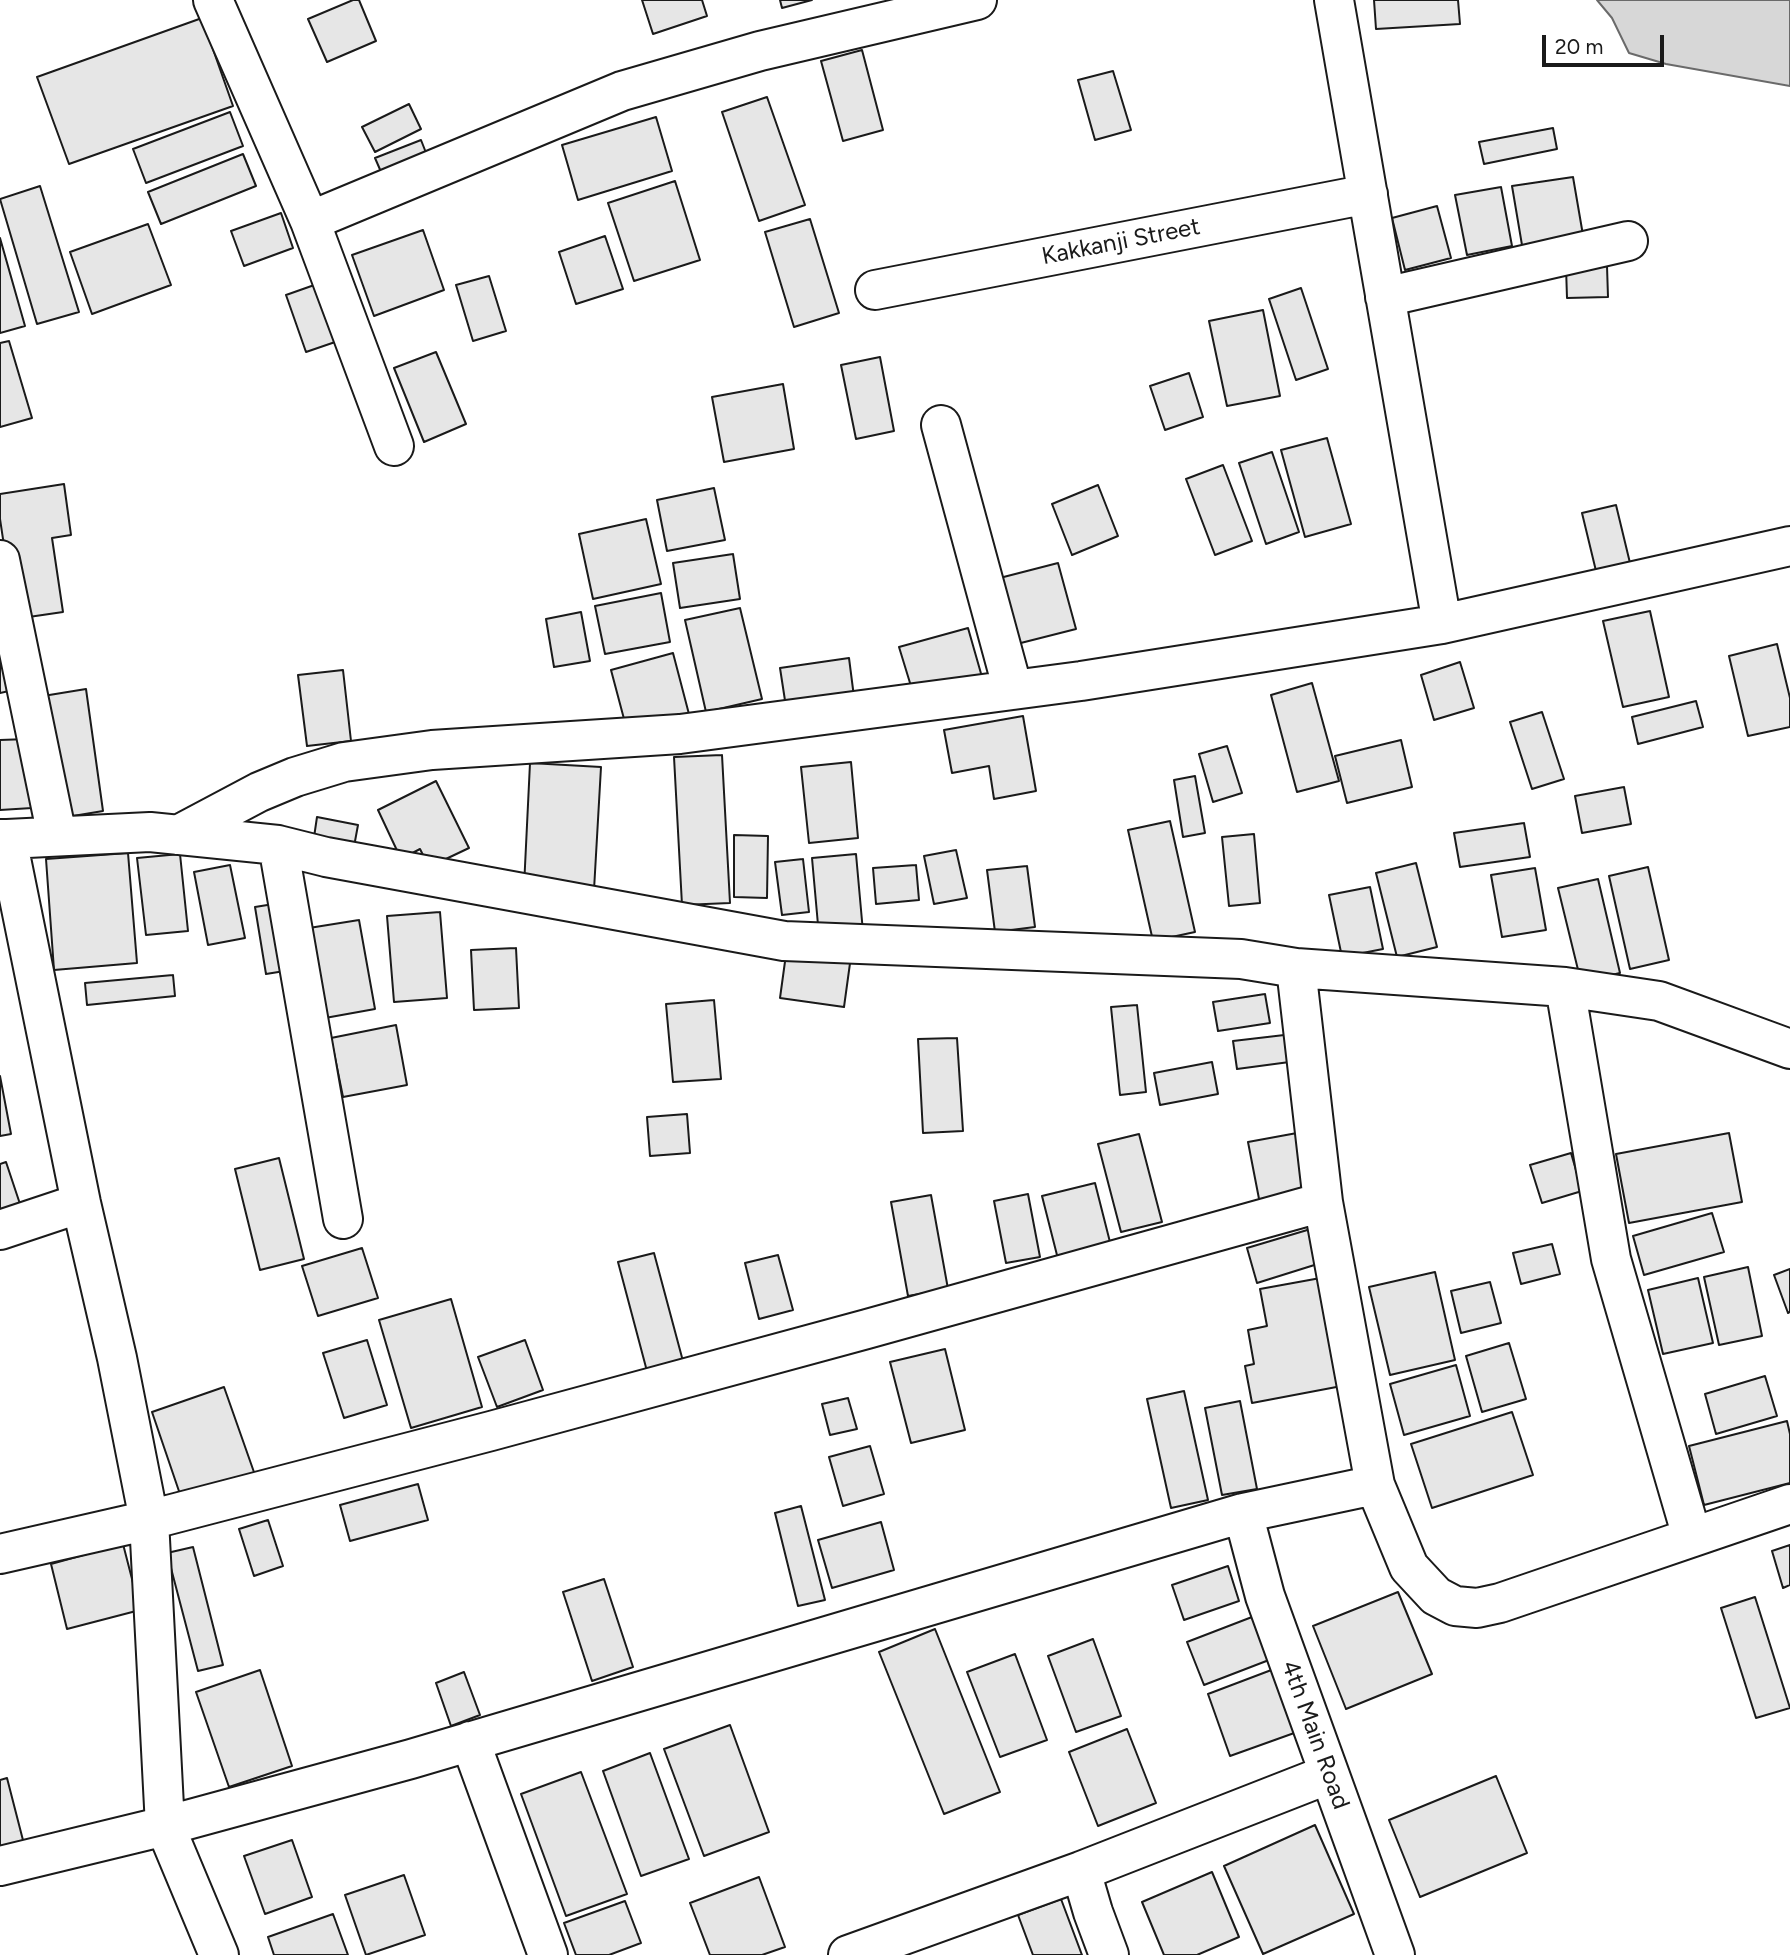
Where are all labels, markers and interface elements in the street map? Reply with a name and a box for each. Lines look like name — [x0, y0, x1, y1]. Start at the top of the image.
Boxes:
scale bar — [1545, 21, 1668, 65]
text: 20 m — [1555, 34, 1603, 59]
street label: Kakkanji Street — [1039, 213, 1203, 271]
street label: 4th Main Road — [1275, 1657, 1355, 1813]

